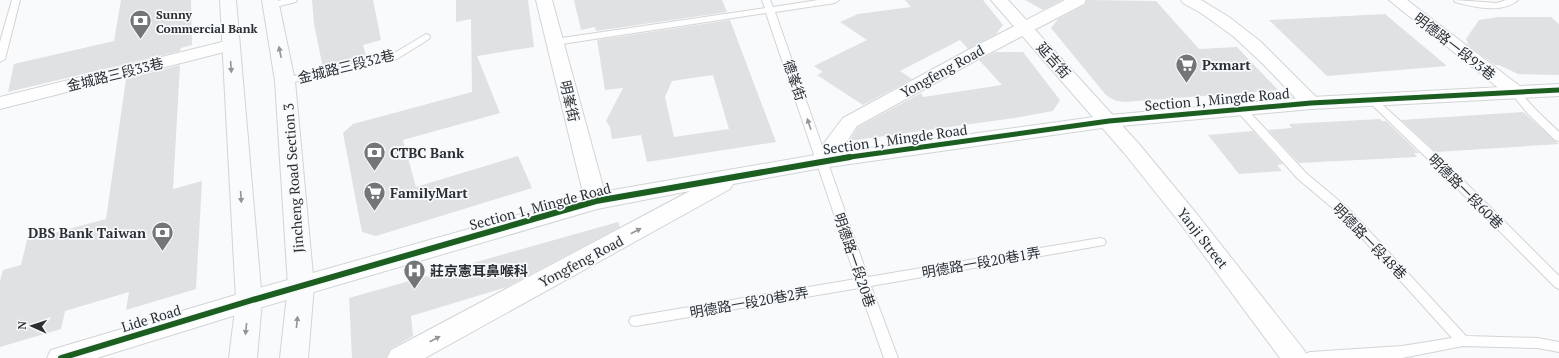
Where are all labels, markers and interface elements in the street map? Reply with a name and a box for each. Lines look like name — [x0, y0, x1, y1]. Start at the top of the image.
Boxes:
place label: Sunny Commercial Bank — [156, 7, 257, 36]
bank icon: Sunny Commercial Bank — [128, 8, 154, 41]
street label: 明德路一段93巷 — [1410, 8, 1500, 84]
street label: 延吉街 — [1033, 38, 1075, 82]
street label: Yongfeng Road — [897, 40, 987, 102]
street label: 金城路三段32巷 — [296, 45, 396, 87]
one-way arrow — [276, 46, 282, 58]
supermarket icon: Pxmart — [1173, 51, 1199, 84]
street label: 金城路三段33巷 — [65, 53, 165, 95]
place label: Pxmart — [1202, 55, 1251, 74]
street label: 德峯街 — [779, 57, 811, 103]
one-way arrow — [228, 61, 235, 73]
street label: 明峯街 — [556, 78, 584, 124]
street label: Section 1, Mingde Road — [1144, 83, 1291, 115]
street label: Jincheng Road Section 3 — [278, 102, 308, 254]
one-way arrow — [806, 118, 812, 130]
street label: Section 1, Mingde Road — [822, 119, 969, 159]
bank icon: CTBC Bank — [361, 139, 387, 172]
place label: CTBC Bank — [390, 143, 465, 162]
street label: 明德路一段60巷 — [1424, 149, 1508, 233]
street label: Section 1, Mingde Road — [467, 178, 613, 234]
supermarket icon: FamilyMart — [362, 179, 388, 212]
place label: FamilyMart — [390, 183, 468, 202]
one-way arrow — [237, 191, 244, 203]
street label: 明德路一段48巷 — [1329, 199, 1411, 283]
street label: Yanji Street — [1173, 204, 1233, 273]
street label: 明德路一段20巷 — [830, 210, 880, 310]
bank icon: DBS Bank Taiwan — [149, 219, 175, 252]
place label: DBS Bank Taiwan — [28, 223, 146, 242]
one-way arrow — [630, 228, 642, 234]
street label: Yongfeng Road — [535, 231, 627, 291]
street label: 明德路一段20巷1弄 — [920, 242, 1042, 282]
hospital icon: 莊京憲耳鼻喉科 — [401, 257, 427, 290]
place label: 莊京憲耳鼻喉科 — [430, 261, 528, 280]
street label: 明德路一段20巷2弄 — [688, 282, 810, 322]
street label: Lide Road — [119, 300, 183, 336]
north arrow — [12, 306, 52, 346]
one-way arrow — [294, 316, 301, 328]
text: N — [15, 320, 29, 330]
one-way arrow — [242, 323, 249, 335]
one-way arrow — [429, 336, 441, 343]

